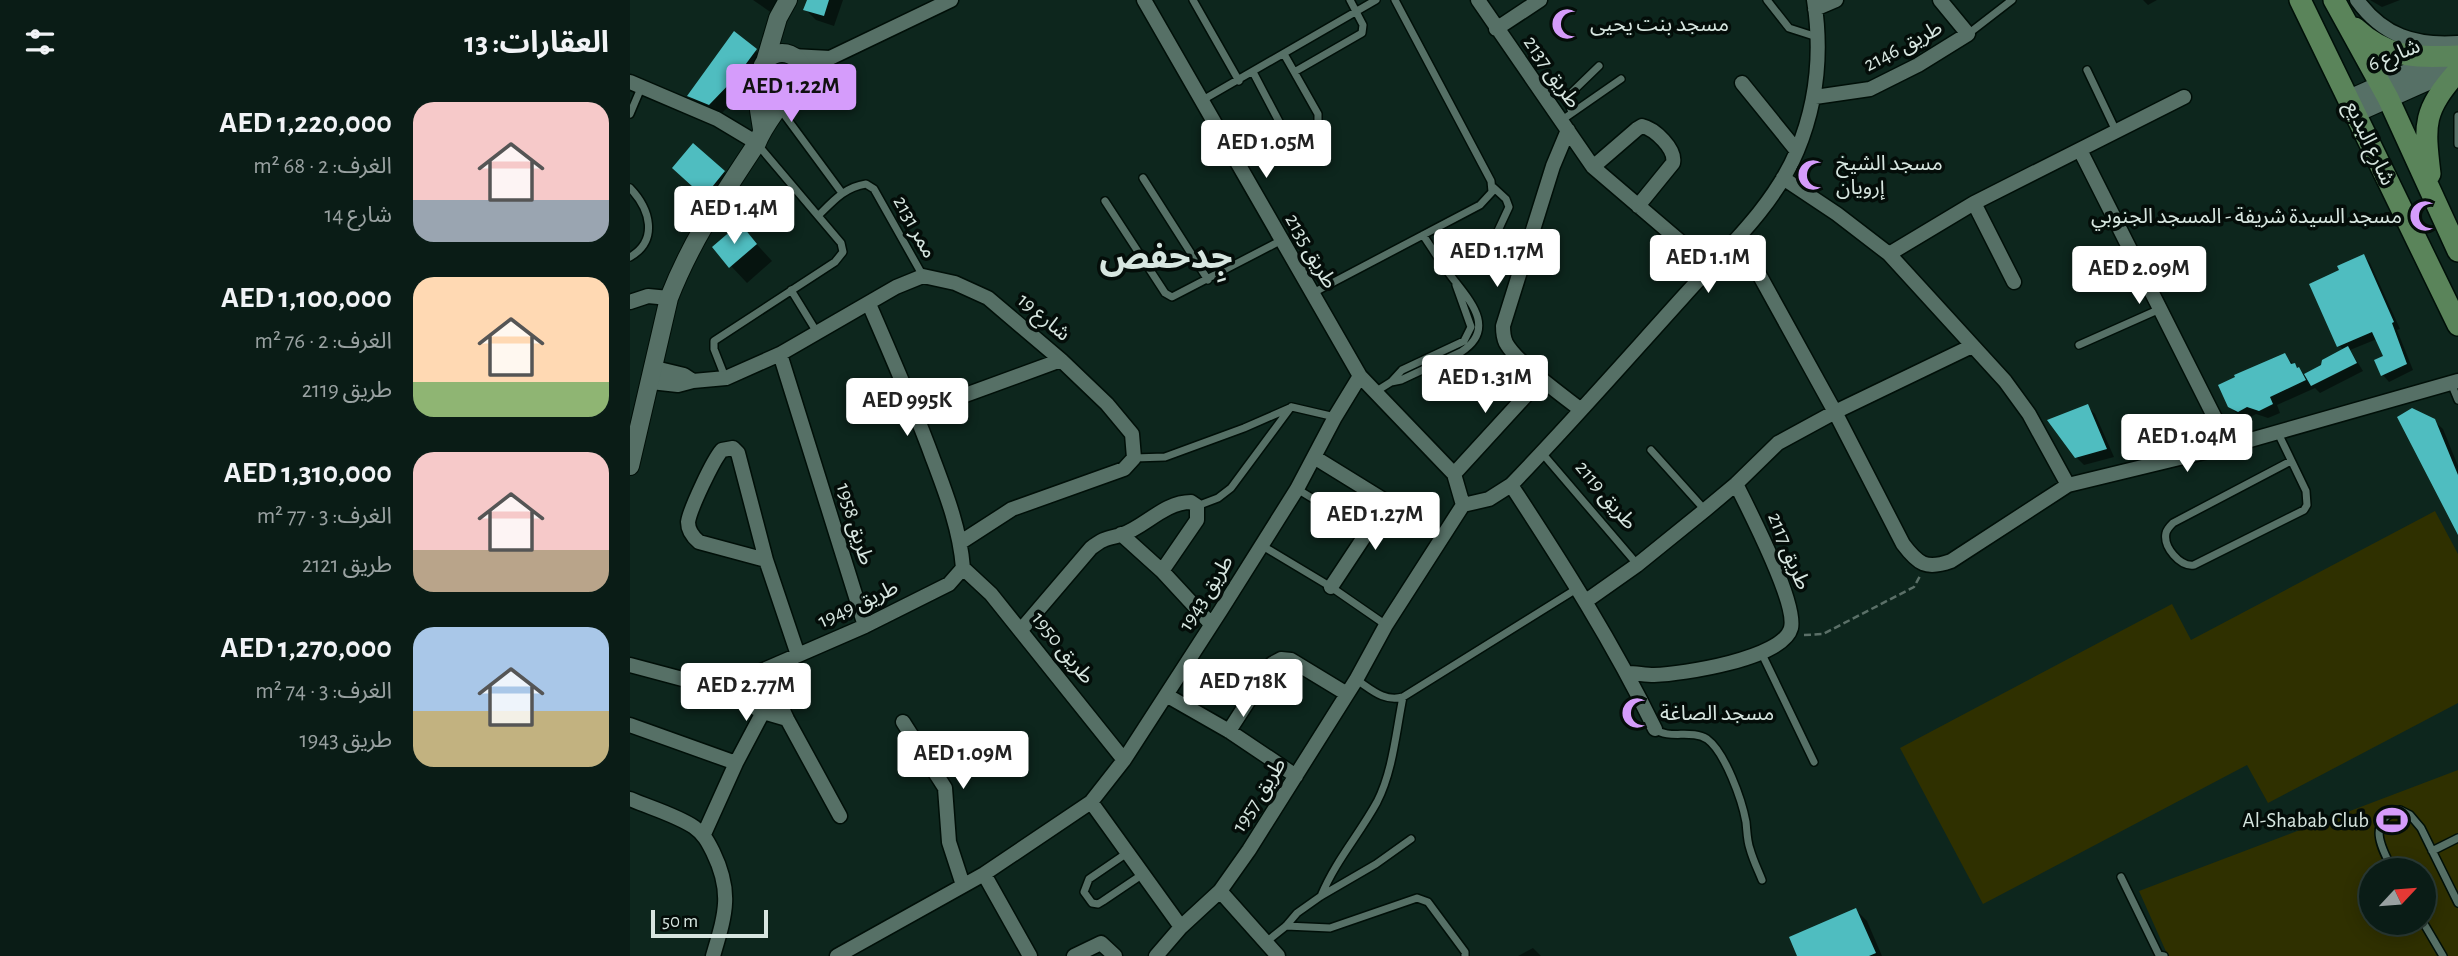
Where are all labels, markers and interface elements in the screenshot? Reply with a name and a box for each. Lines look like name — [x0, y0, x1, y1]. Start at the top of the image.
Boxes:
mosque icon: مسجد بنت يحيى — [1550, 7, 1584, 41]
place label: مسجد بنت يحيى — [1590, 14, 1729, 36]
street label: طريق 2146 — [1860, 17, 1947, 77]
icon: filters — [21, 23, 59, 61]
text: العقارات: 13 — [464, 28, 609, 58]
street label: طريق 2137 — [1518, 32, 1584, 113]
street label: شارع 6 — [2365, 35, 2425, 79]
pin: AED 1.22M — [711, 64, 871, 124]
text: AED 1.22M — [742, 75, 840, 98]
street label: شارع البديع — [2338, 97, 2399, 190]
text: AED 1,220,000 — [219, 108, 392, 138]
pin: AED 1.05M — [1186, 120, 1346, 180]
icon: home — [469, 130, 553, 214]
text: AED 1.05M — [1217, 131, 1315, 154]
place label: مسجد الشيخ إرويان — [1836, 153, 1943, 200]
text: الغرف: 2 · 68 m² — [253, 155, 392, 178]
mosque icon: مسجد الشيخ إرويان — [1796, 158, 1830, 192]
pin: AED 1.4M — [662, 187, 806, 246]
street label: ممر 2131 — [889, 192, 941, 262]
text: AED 1.4M — [690, 197, 778, 220]
mosque icon: مسجد السيدة شريفة - المسجد الجنوبي — [2408, 199, 2442, 233]
text: شارع 14 — [324, 204, 392, 227]
place label: مسجد السيدة شريفة - المسجد الجنوبي — [2091, 206, 2402, 231]
street label: طريق 2135 — [1279, 210, 1341, 293]
pin: AED 1.17M — [1417, 230, 1577, 289]
pin: AED 1.1M — [1636, 236, 1780, 295]
district label: جِدحفص — [1099, 240, 1233, 283]
text: AED 1.17M — [1450, 240, 1544, 263]
text: AED 1.1M — [1666, 246, 1750, 269]
pin: AED 2.09M — [2059, 246, 2219, 306]
text: AED 2.09M — [2088, 257, 2190, 280]
text: AED 1,100,000 — [221, 283, 392, 313]
street label: شارع 19 — [1011, 289, 1074, 348]
icon: home — [469, 305, 553, 389]
text: الغرف: 2 · 76 m² — [255, 330, 392, 353]
pin: AED 1.31M — [1405, 356, 1565, 415]
text: AED 1.31M — [1438, 366, 1532, 389]
pin: AED 995K — [835, 378, 979, 438]
text: طريق 2119 — [302, 379, 392, 402]
text: AED 995K — [862, 389, 952, 412]
pin: AED 1.04M — [2107, 414, 2267, 474]
text: AED 1.04M — [2137, 425, 2237, 448]
street label: طريق 2119 — [1570, 457, 1641, 535]
text: AED 1,310,000 — [224, 458, 392, 488]
icon: home — [469, 480, 553, 564]
street label: طريق 1958 — [831, 481, 877, 568]
pin: AED 1.27M — [1295, 492, 1455, 552]
text: AED 1.27M — [1327, 503, 1423, 526]
text: الغرف: 3 · 77 m² — [257, 505, 392, 528]
street label: طريق 2117 — [1762, 509, 1814, 593]
street label: طريق 1943 — [1175, 552, 1239, 635]
text: طريق 2121 — [302, 554, 392, 577]
street label: طريق 1949 — [815, 576, 902, 633]
street label: طريق 1950 — [1026, 608, 1098, 689]
text: AED 1,270,000 — [220, 633, 392, 663]
icon: home — [469, 655, 553, 739]
pin: AED 718K — [1171, 660, 1315, 719]
pin: AED 2.77M — [666, 664, 826, 723]
text: AED 718K — [1199, 670, 1287, 693]
text: AED 2.77M — [697, 674, 795, 697]
text: الغرف: 3 · 74 m² — [255, 680, 392, 703]
mosque icon: مسجد الصاغة — [1620, 696, 1654, 730]
place label: مسجد الصاغة — [1660, 703, 1774, 724]
text: طريق 1943 — [299, 729, 392, 752]
pin: AED 1.09M — [883, 732, 1043, 791]
text: AED 1.09M — [913, 742, 1013, 765]
street label: طريق 1957 — [1228, 754, 1292, 837]
sports icon: Al-Shabab Club — [2375, 803, 2409, 837]
place label: Al-Shabab Club — [2243, 810, 2369, 831]
north arrow — [2359, 858, 2436, 934]
map controls — [2359, 858, 2436, 935]
scale bar — [651, 907, 768, 939]
text: 50 m — [662, 912, 698, 931]

